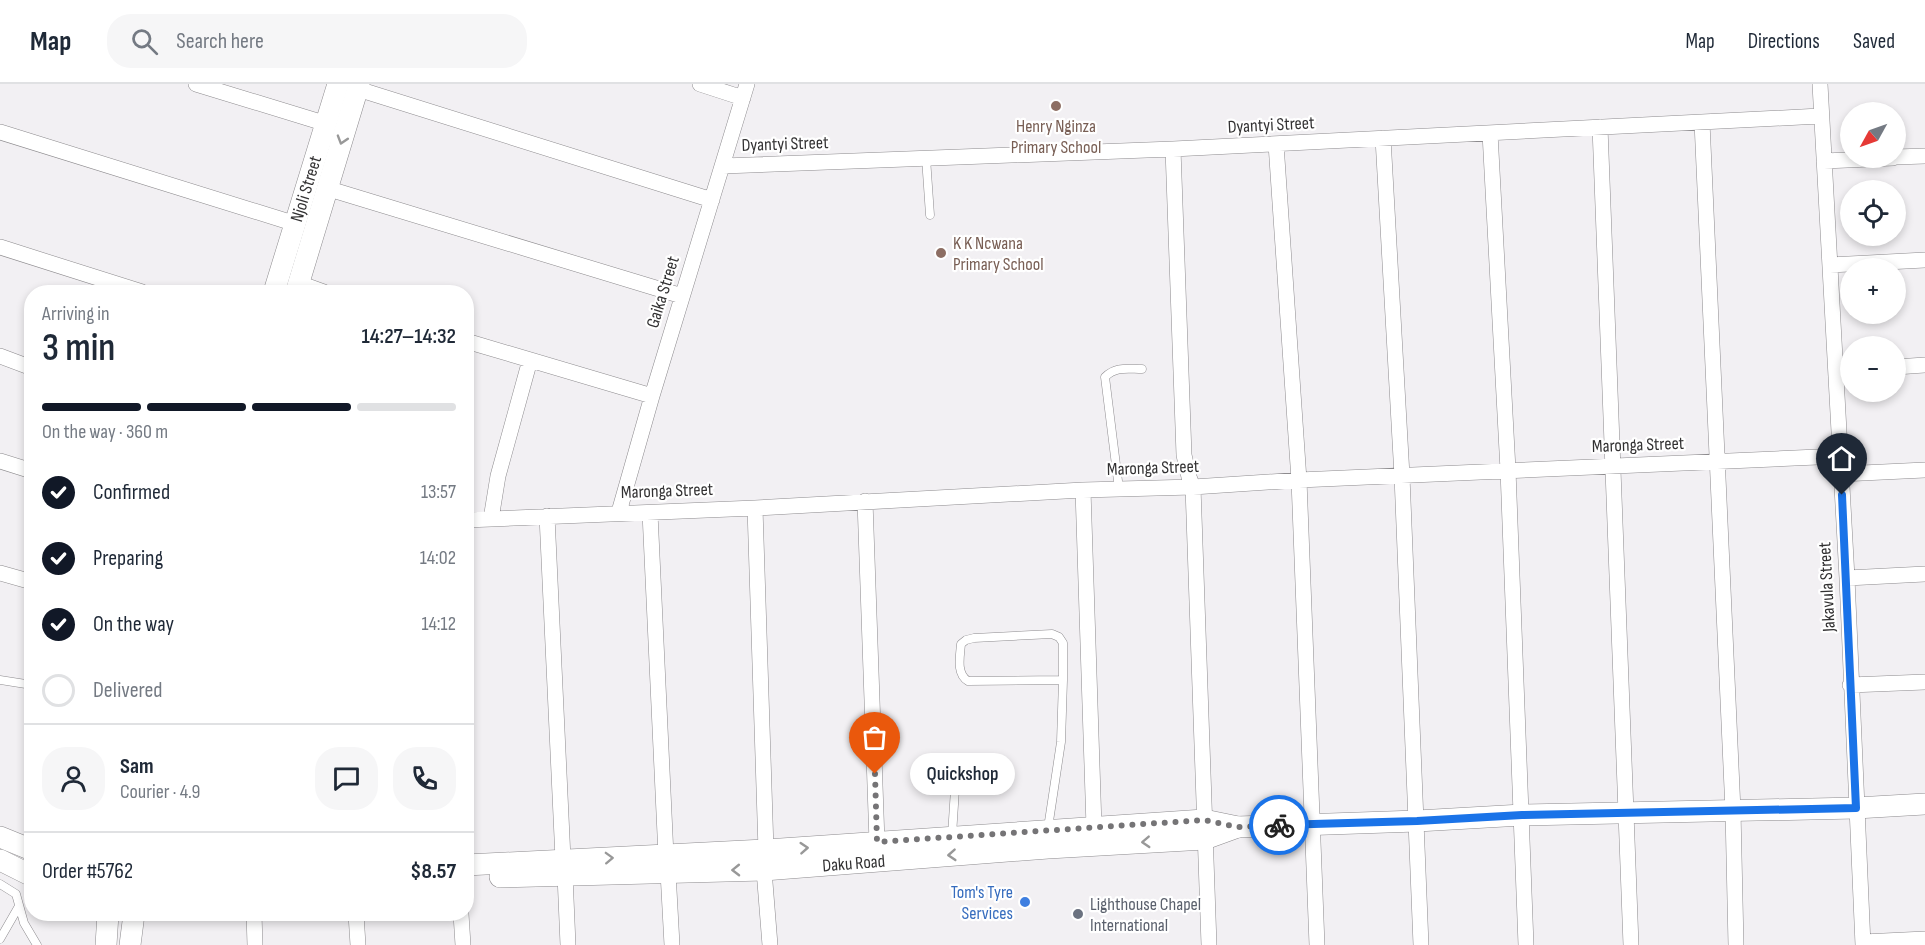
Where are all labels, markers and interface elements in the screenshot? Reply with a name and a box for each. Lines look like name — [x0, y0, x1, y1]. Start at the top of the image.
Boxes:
search box — [107, 14, 527, 68]
text: Map — [30, 25, 71, 58]
icon: search — [128, 25, 161, 58]
text: Search here — [176, 28, 264, 55]
text: Map — [1685, 29, 1715, 54]
text: Directions — [1748, 29, 1820, 54]
text: Saved — [1853, 29, 1895, 54]
marker: Henry Nginza Primary School — [1049, 99, 1063, 113]
north arrow — [1840, 102, 1906, 168]
map controls — [1840, 102, 1906, 402]
street label: Dyantyi Street — [1227, 112, 1315, 138]
place label: Henry Nginza Primary School — [1011, 116, 1101, 158]
street label: Dyantyi Street — [741, 132, 829, 156]
one-way arrow — [337, 134, 349, 145]
street label: Njoli Street — [286, 153, 326, 224]
button: locate — [1840, 180, 1906, 246]
place label: K K Ncwana Primary School — [953, 233, 1044, 275]
marker: K K Ncwana Primary School — [934, 246, 948, 260]
street label: Gaika Street — [642, 253, 684, 330]
button: + — [1840, 258, 1906, 324]
text: Arriving in — [42, 302, 110, 326]
text: 14:27–14:32 — [361, 323, 456, 350]
text: 3 min — [42, 325, 115, 372]
button: − — [1840, 336, 1906, 402]
text: On the way · 360 m — [42, 420, 168, 444]
street label: Maronga Street — [1591, 433, 1685, 457]
pin — [1816, 433, 1867, 495]
icon: home — [1825, 442, 1858, 475]
street label: Maronga Street — [1106, 456, 1200, 480]
icon: check — [42, 476, 75, 509]
text: Confirmed — [93, 479, 170, 506]
street label: Maronga Street — [620, 479, 714, 503]
text: 13:57 — [421, 480, 456, 504]
street label: Jakavula Street — [1814, 541, 1840, 633]
icon: check — [42, 542, 75, 575]
text: Preparing — [93, 545, 163, 572]
text: 14:02 — [420, 546, 456, 570]
icon: check — [42, 608, 75, 641]
text: On the way — [93, 611, 174, 638]
text: 14:12 — [421, 612, 456, 636]
text: Delivered — [93, 677, 162, 704]
pin — [849, 712, 900, 774]
icon: bag — [858, 721, 891, 754]
button: person — [42, 747, 105, 810]
button: chat — [315, 747, 378, 810]
button: phone — [393, 747, 456, 810]
text: Sam — [120, 753, 154, 780]
callout: Quickshop — [911, 753, 1016, 795]
text: Quickshop — [926, 762, 999, 786]
text: Courier · 4.9 — [120, 780, 200, 804]
courier — [1249, 795, 1309, 855]
icon: bike — [1263, 809, 1296, 842]
one-way arrow — [1142, 836, 1151, 849]
one-way arrow — [799, 841, 808, 854]
one-way arrow — [947, 848, 956, 861]
street label: Daku Road — [821, 850, 886, 876]
one-way arrow — [604, 852, 613, 864]
text: Order #5762 — [42, 858, 133, 885]
text: $8.57 — [410, 858, 456, 885]
one-way arrow — [732, 864, 741, 877]
place label: Tom's Tyre Services — [951, 882, 1013, 924]
place label: Lighthouse Chapel International — [1090, 894, 1201, 936]
marker: Tom's Tyre Services — [1018, 895, 1032, 909]
marker: Lighthouse Chapel International — [1071, 907, 1085, 921]

